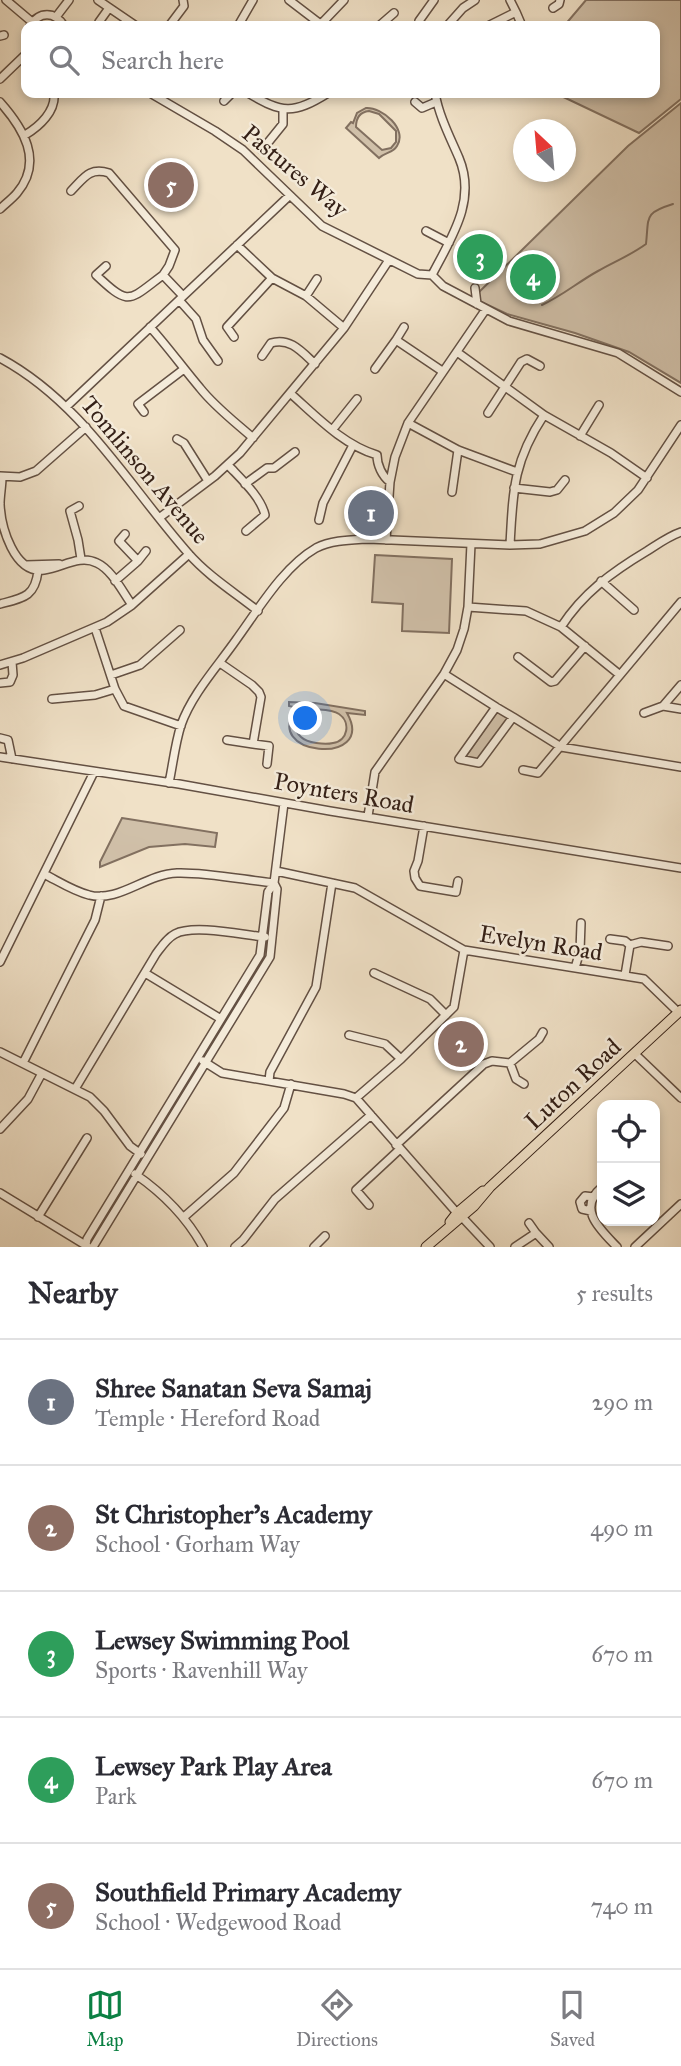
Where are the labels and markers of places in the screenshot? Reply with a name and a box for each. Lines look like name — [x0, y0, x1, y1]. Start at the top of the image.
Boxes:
pin: 5 — [148, 159, 194, 211]
pin: 3 — [457, 231, 503, 283]
pin: 4 — [510, 251, 556, 303]
pin: 1 — [348, 487, 394, 539]
pin: 2 — [438, 1018, 484, 1070]

